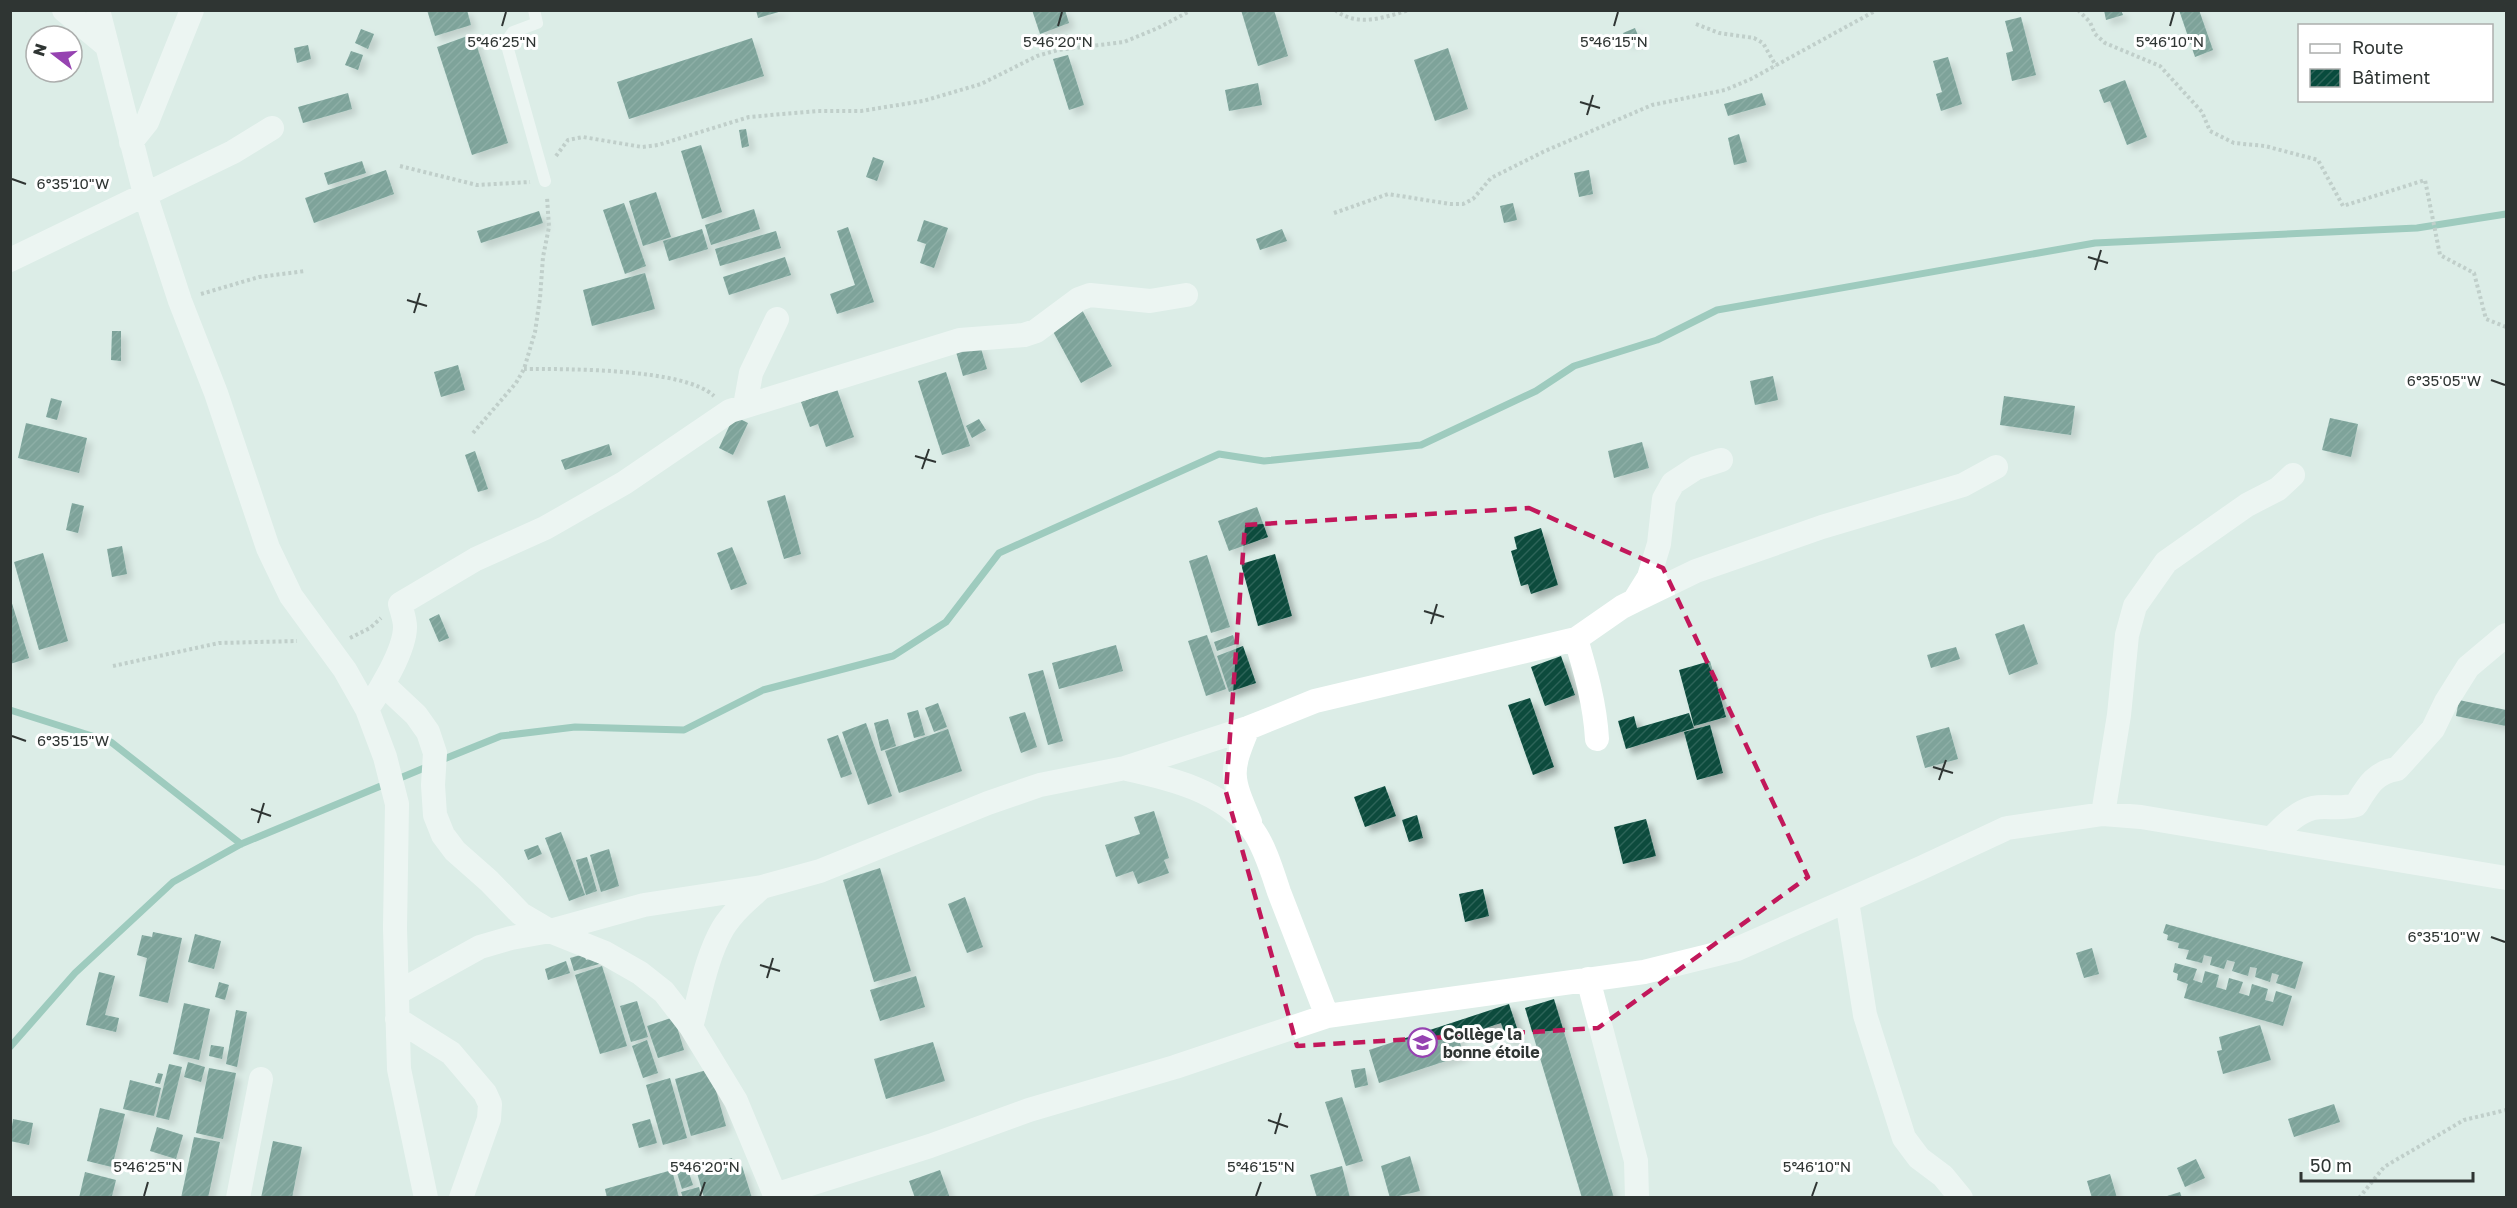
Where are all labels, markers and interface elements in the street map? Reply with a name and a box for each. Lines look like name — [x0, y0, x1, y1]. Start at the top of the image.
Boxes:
north arrow — [24, 24, 84, 84]
legend — [2298, 24, 2493, 102]
text: 5°46'25"N — [467, 32, 537, 50]
text: 5°46'20"N — [1023, 32, 1093, 50]
text: 5°46'15"N — [1580, 32, 1648, 50]
text: 5°46'10"N — [2136, 32, 2204, 50]
text: Route — [2352, 36, 2403, 58]
text: N — [28, 41, 51, 58]
text: Bâtiment — [2352, 66, 2431, 88]
text: 6°35'10"W — [37, 174, 109, 192]
text: 6°35'05"W — [2407, 371, 2481, 389]
text: 6°35'15"W — [37, 731, 109, 749]
text: 6°35'10"W — [2408, 927, 2480, 945]
place label: Collège la bonne étoile — [1443, 1024, 1540, 1062]
school or university icon: Collège la bonne étoile — [1406, 1027, 1438, 1059]
scale bar — [2301, 1145, 2474, 1183]
text: 50 m — [2310, 1154, 2352, 1176]
text: 5°46'25"N — [113, 1157, 183, 1175]
text: 5°46'20"N — [670, 1157, 740, 1175]
text: 5°46'15"N — [1227, 1157, 1295, 1175]
text: 5°46'10"N — [1783, 1157, 1851, 1175]

